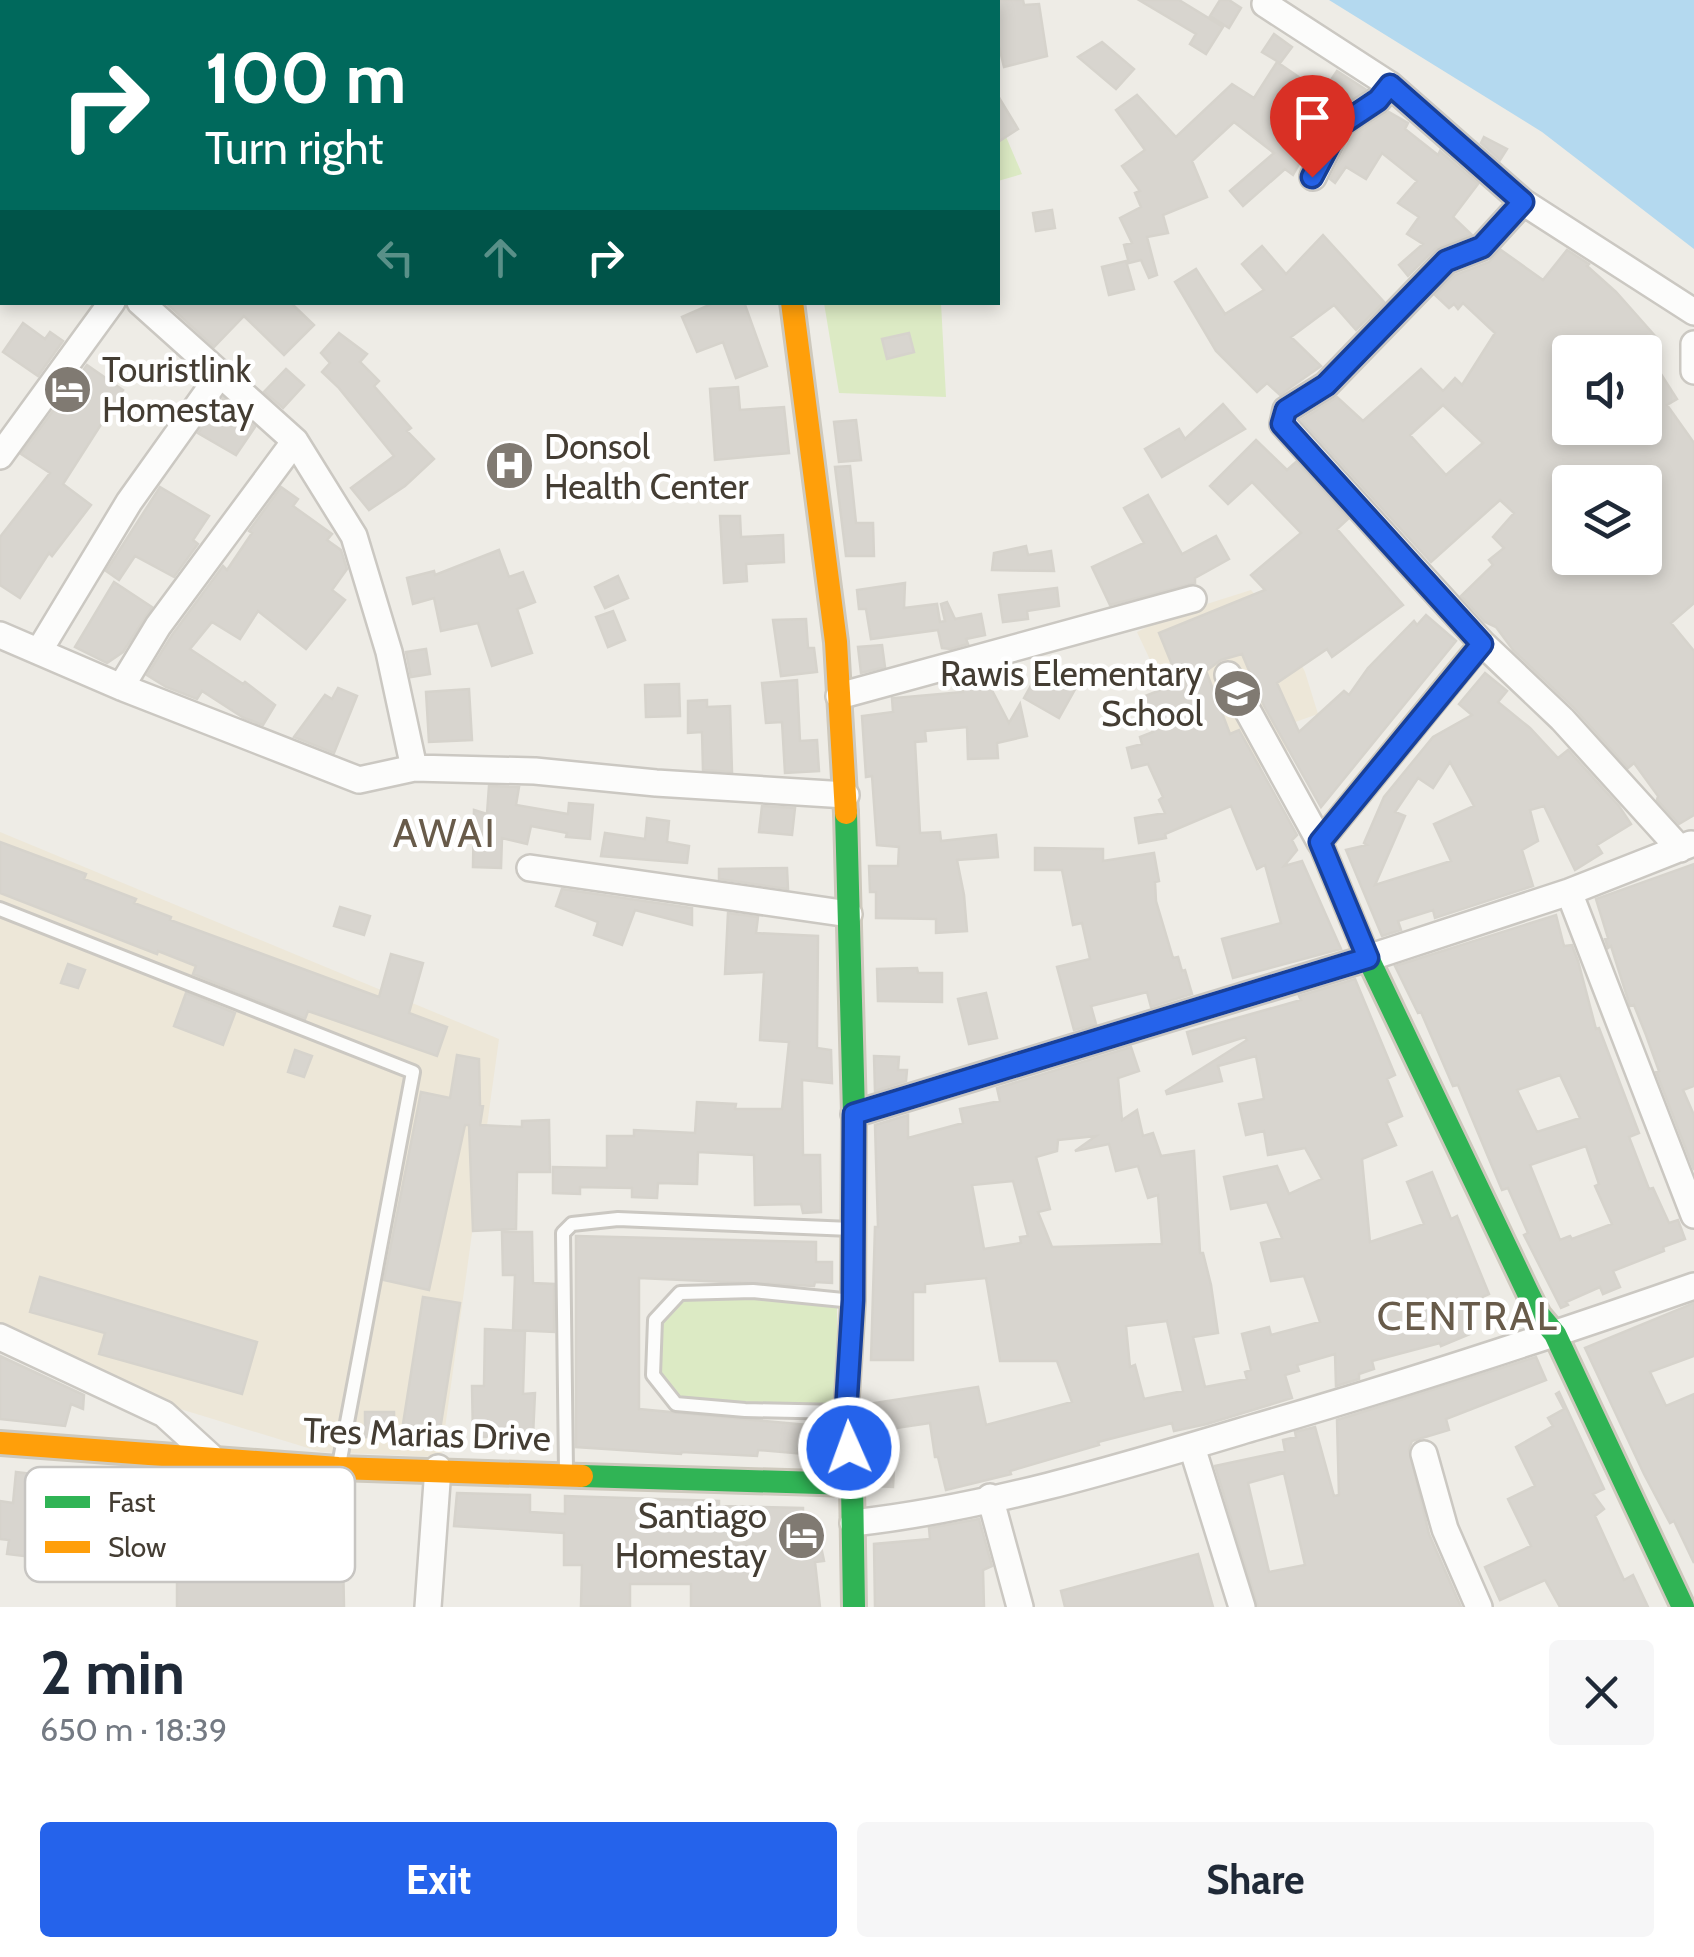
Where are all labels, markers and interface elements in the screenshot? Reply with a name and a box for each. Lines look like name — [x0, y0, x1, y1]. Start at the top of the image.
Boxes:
text: 100 m — [205, 35, 406, 121]
icon: right — [40, 40, 170, 170]
pin — [1270, 75, 1355, 178]
icon: arrive — [1285, 90, 1340, 145]
text: Turn right — [205, 121, 384, 175]
icon: left — [368, 230, 423, 285]
icon: ahead — [473, 230, 528, 285]
icon: right — [578, 230, 633, 285]
map controls — [1552, 335, 1662, 575]
button: sound — [1552, 335, 1662, 445]
place label: Touristlink Homestay — [102, 348, 254, 431]
hotel icon: Touristlink Homestay — [41, 363, 93, 415]
place label: Donsol Health Center — [544, 425, 749, 508]
hospital icon: Donsol Health Center — [483, 440, 535, 492]
button: layers — [1552, 465, 1662, 575]
place label: Rawis Elementary School — [940, 652, 1204, 735]
school or university icon: Rawis Elementary School — [1212, 667, 1264, 719]
district label: AWAI — [393, 808, 497, 857]
district label: CENTRAL — [1377, 1291, 1559, 1340]
position arrow — [797, 1396, 901, 1500]
street label: Tres Marias Drive — [303, 1408, 551, 1460]
legend — [25, 1467, 355, 1582]
text: Fast — [108, 1485, 156, 1519]
place label: Santiago Homestay — [615, 1494, 767, 1577]
hotel icon: Santiago Homestay — [776, 1509, 828, 1561]
text: Slow — [108, 1530, 166, 1564]
text: 2 min — [40, 1636, 185, 1709]
button: close — [1549, 1640, 1654, 1745]
text: 650 m · 18:39 — [40, 1710, 227, 1749]
button: Exit — [40, 1822, 837, 1937]
button: Share — [857, 1822, 1654, 1937]

